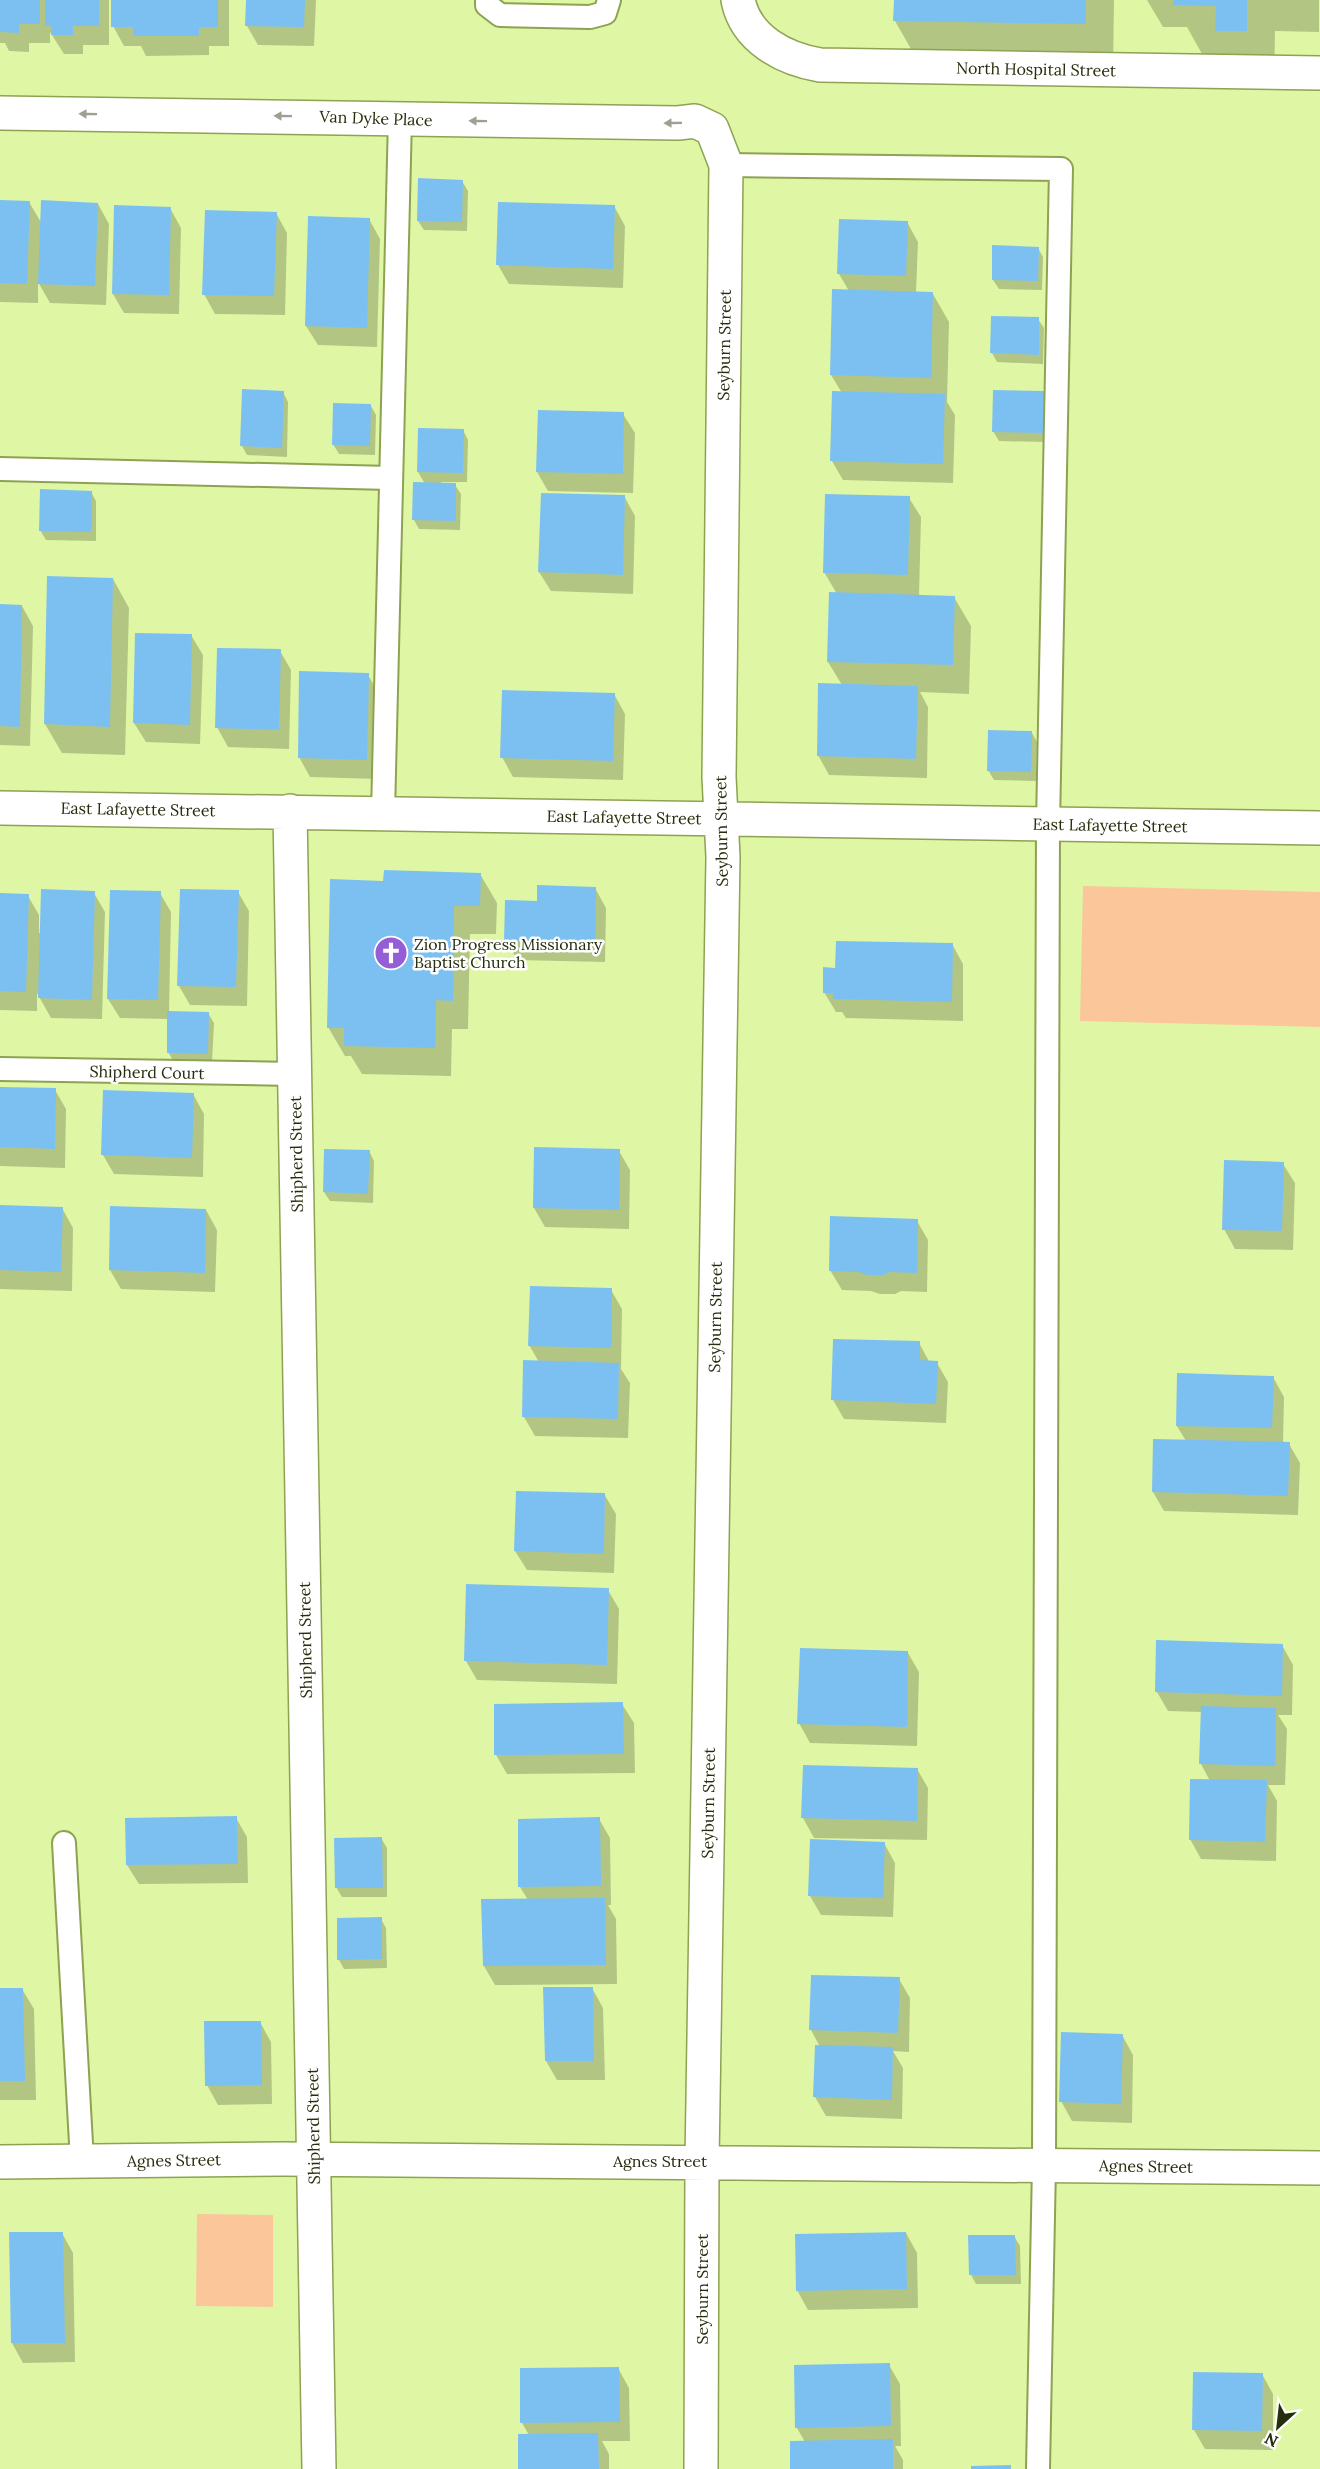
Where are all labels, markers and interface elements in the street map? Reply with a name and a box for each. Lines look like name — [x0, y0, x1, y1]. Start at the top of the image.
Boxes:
street label: North Hospital Street — [956, 58, 1117, 80]
street label: Van Dyke Place — [318, 106, 433, 130]
one-way arrow — [78, 109, 97, 119]
one-way arrow — [273, 112, 292, 121]
one-way arrow — [468, 116, 487, 126]
one-way arrow — [663, 118, 682, 128]
street label: Seyburn Street — [713, 288, 735, 401]
street label: Seyburn Street — [710, 774, 732, 887]
street label: East Lafayette Street — [60, 798, 216, 820]
street label: East Lafayette Street — [546, 806, 702, 828]
street label: East Lafayette Street — [1032, 814, 1188, 836]
place label: Zion Progress Missionary Baptist Church — [414, 934, 603, 972]
church icon: Zion Progress Missionary Baptist Church — [373, 935, 409, 971]
street label: Shipherd Court — [89, 1061, 205, 1083]
street label: Shipherd Street — [285, 1095, 307, 1213]
street label: Seyburn Street — [704, 1260, 726, 1373]
street label: Shipherd Street — [294, 1581, 316, 1699]
street label: Seyburn Street — [697, 1746, 719, 1859]
street label: Shipherd Street — [302, 2067, 324, 2185]
street label: Agnes Street — [126, 2149, 222, 2171]
street label: Agnes Street — [612, 2151, 708, 2171]
street label: Agnes Street — [1098, 2155, 1194, 2177]
street label: Seyburn Street — [692, 2233, 712, 2345]
north arrow — [1248, 2397, 1308, 2457]
text: N — [1261, 2429, 1281, 2452]

